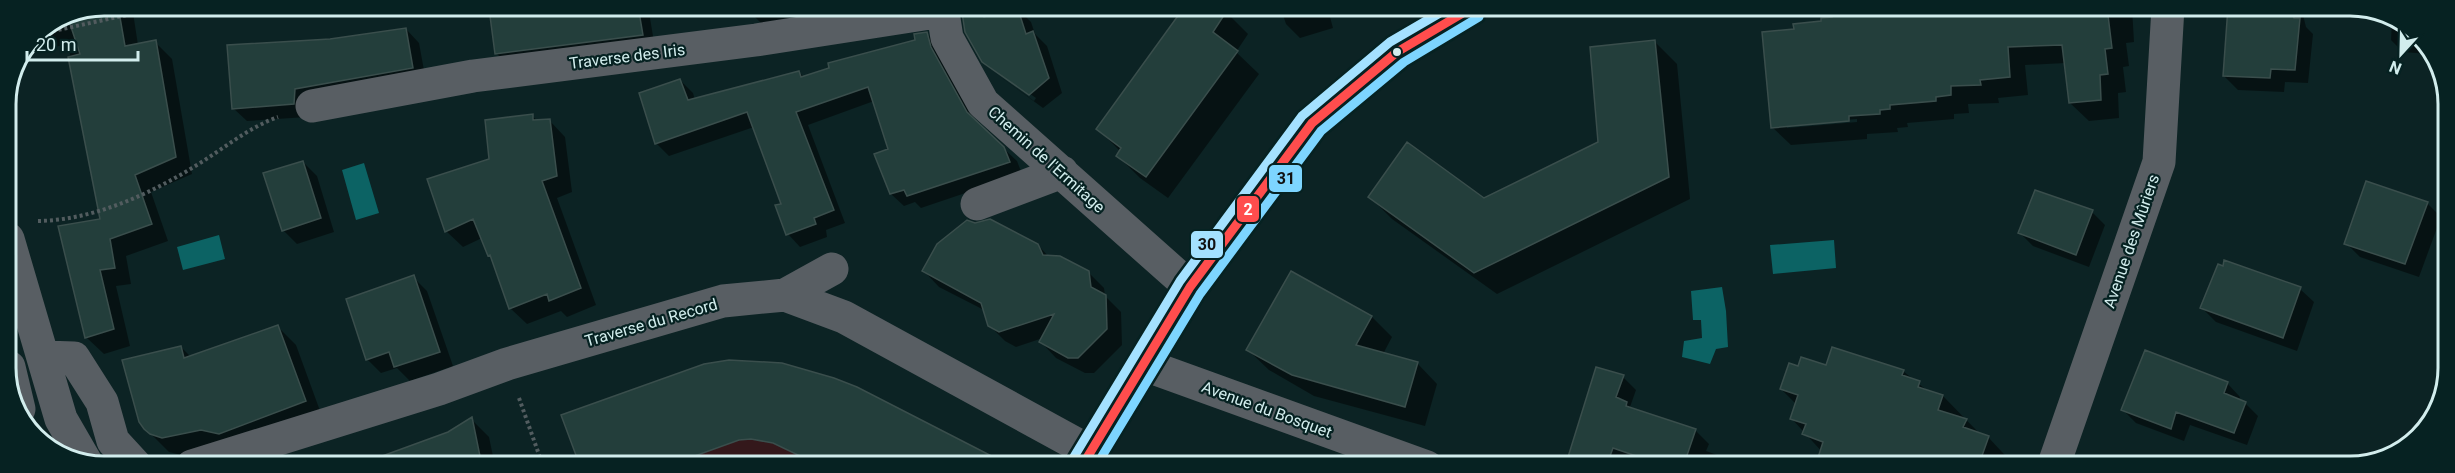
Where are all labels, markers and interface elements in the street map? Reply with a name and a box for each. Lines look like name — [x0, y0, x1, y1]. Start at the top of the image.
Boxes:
scale bar — [27, 24, 138, 62]
north arrow — [2371, 24, 2431, 84]
text: 20 m — [36, 34, 76, 55]
street label: Traverse des Iris — [568, 40, 686, 73]
unlabelled marker — [1391, 46, 1403, 58]
text: N — [2387, 57, 2404, 78]
street label: Chemin de l'Ermitage — [984, 102, 1109, 217]
line badge: 31 — [1268, 164, 1303, 193]
text: 31 — [1277, 169, 1295, 188]
street label: Avenue des Mûriers — [2100, 172, 2163, 311]
line badge: 2 — [1236, 195, 1260, 223]
text: 2 — [1243, 200, 1253, 219]
line badge: 30 — [1190, 230, 1224, 259]
text: 30 — [1198, 235, 1216, 254]
street label: Traverse du Record — [583, 294, 720, 350]
street label: Avenue du Bosquet — [1199, 377, 1334, 442]

